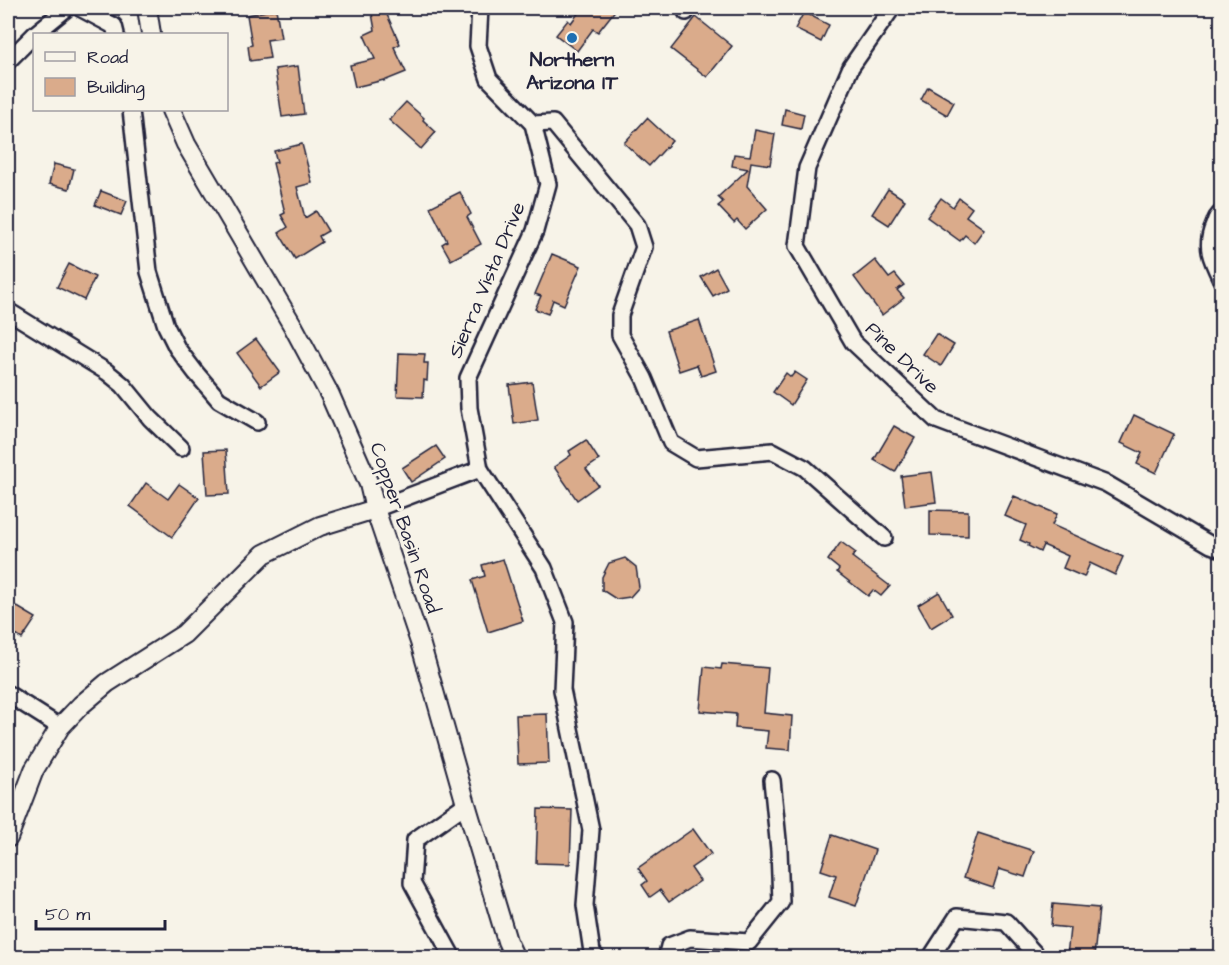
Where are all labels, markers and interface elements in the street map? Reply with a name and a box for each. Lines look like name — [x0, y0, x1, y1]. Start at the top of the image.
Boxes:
marker: Northern Arizona IT — [565, 31, 579, 45]
legend — [33, 33, 228, 111]
text: Road — [87, 45, 128, 70]
place label: Northern Arizona IT — [526, 46, 618, 97]
text: Building — [87, 75, 145, 101]
street label: Sierra Vista Drive — [441, 197, 533, 362]
street label: Pine Drive — [859, 316, 945, 400]
street label: Copper Basin Road — [363, 439, 447, 617]
scale bar — [36, 893, 165, 931]
text: 50 m — [45, 902, 90, 927]

